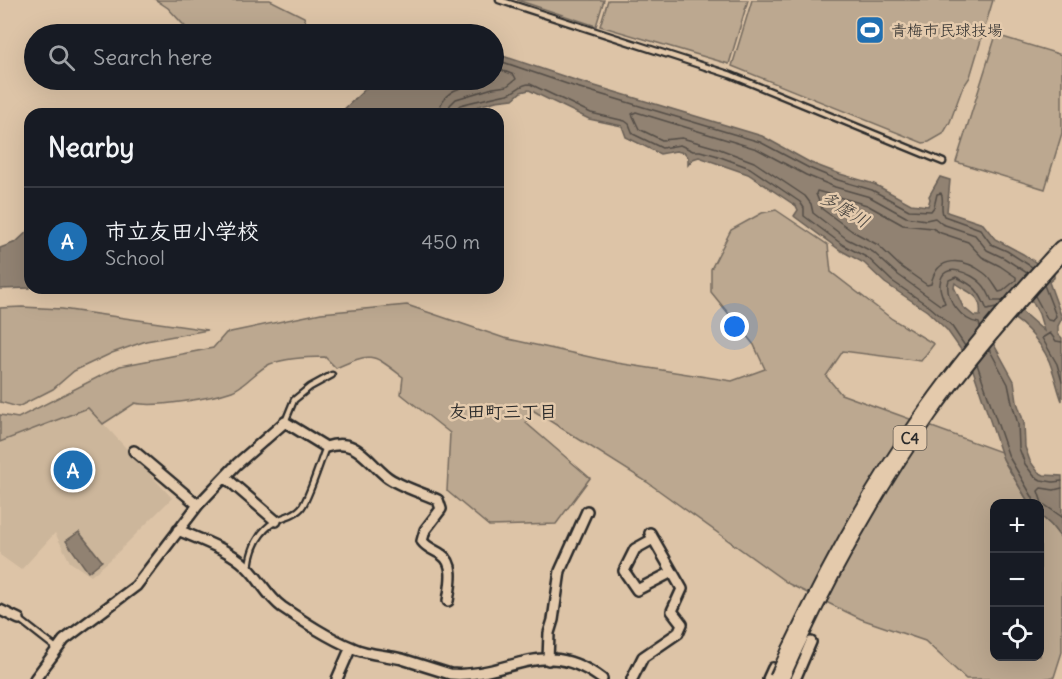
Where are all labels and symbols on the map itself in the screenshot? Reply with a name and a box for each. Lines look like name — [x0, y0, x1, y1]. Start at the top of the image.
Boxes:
sports icon: 青梅市民球技場 — [854, 14, 886, 46]
place label: 青梅市民球技場 — [891, 20, 1003, 40]
water label: 多摩川 — [816, 185, 874, 233]
your location — [720, 312, 749, 341]
district label: 友田町三丁目 — [449, 400, 557, 423]
road number: C4 — [894, 426, 926, 450]
pin: A — [54, 448, 92, 492]

